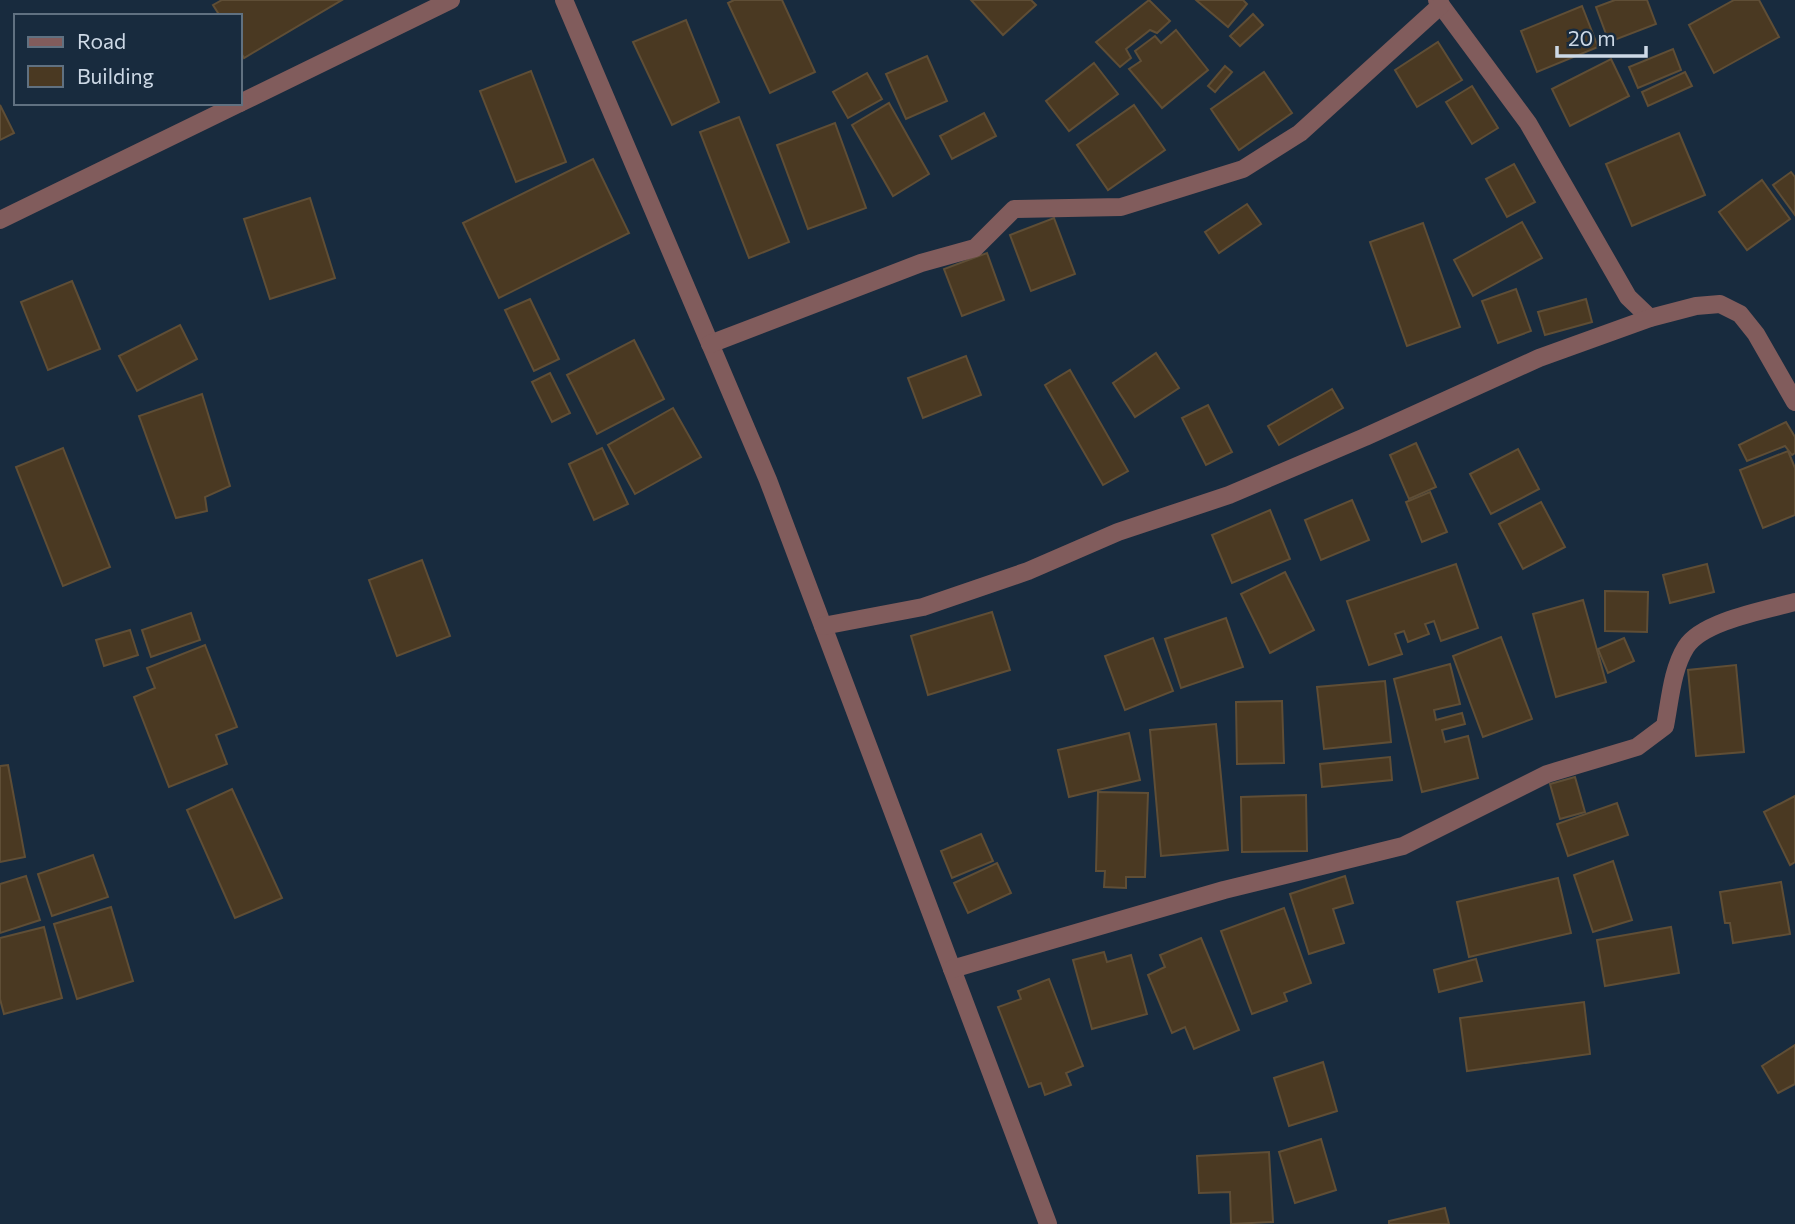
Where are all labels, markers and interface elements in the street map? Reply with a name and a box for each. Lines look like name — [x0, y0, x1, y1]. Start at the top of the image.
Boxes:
legend — [14, 14, 242, 105]
scale bar — [1557, 14, 1646, 58]
text: 20 m — [1568, 25, 1616, 50]
text: Road — [77, 28, 126, 53]
text: Building — [77, 63, 154, 88]

